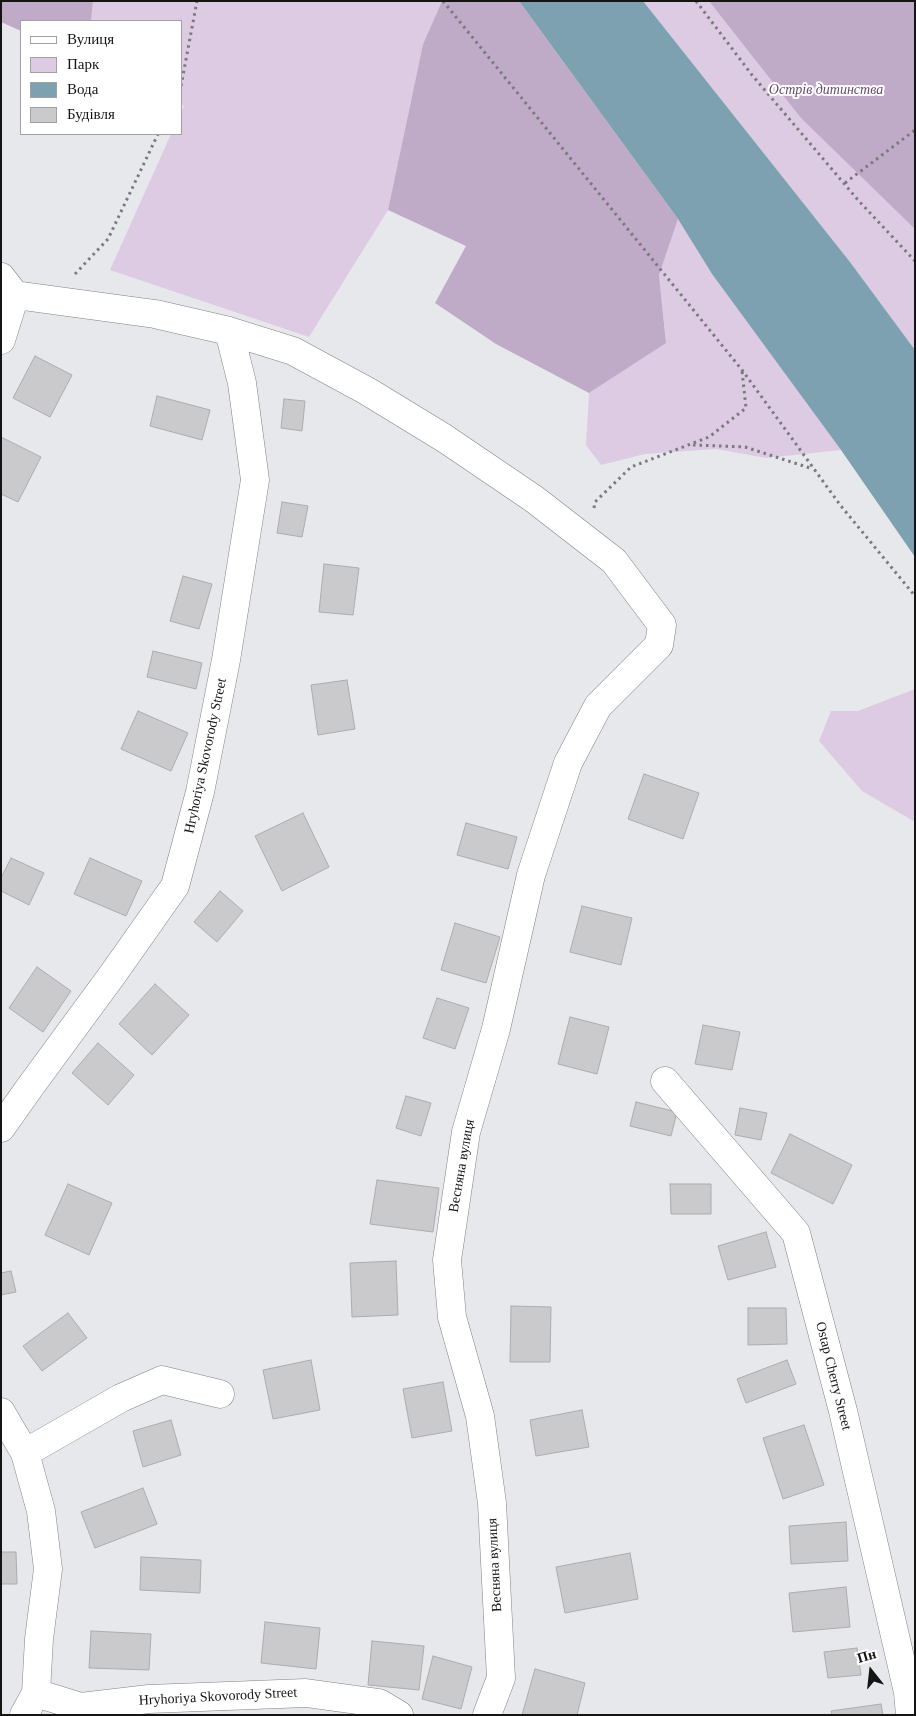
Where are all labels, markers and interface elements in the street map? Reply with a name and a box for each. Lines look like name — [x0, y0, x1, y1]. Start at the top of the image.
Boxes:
legend — [20, 20, 182, 135]
text: Вулиця — [67, 31, 114, 47]
text: Парк — [67, 56, 99, 72]
text: Вода — [67, 81, 98, 97]
park label: Острів дитинства — [769, 82, 883, 98]
text: Будівля — [67, 106, 115, 122]
street label: Hryhoriya Skovorody Street — [181, 677, 231, 835]
street label: Весняна вулиця — [446, 1118, 478, 1214]
street label: Ostap Cherry Street — [811, 1320, 855, 1432]
street label: Весняна вулиця — [484, 1518, 506, 1612]
north arrow — [846, 1646, 896, 1696]
text: Пн — [856, 1646, 878, 1666]
street label: Hryhoriya Skovorody Street — [138, 1684, 298, 1710]

